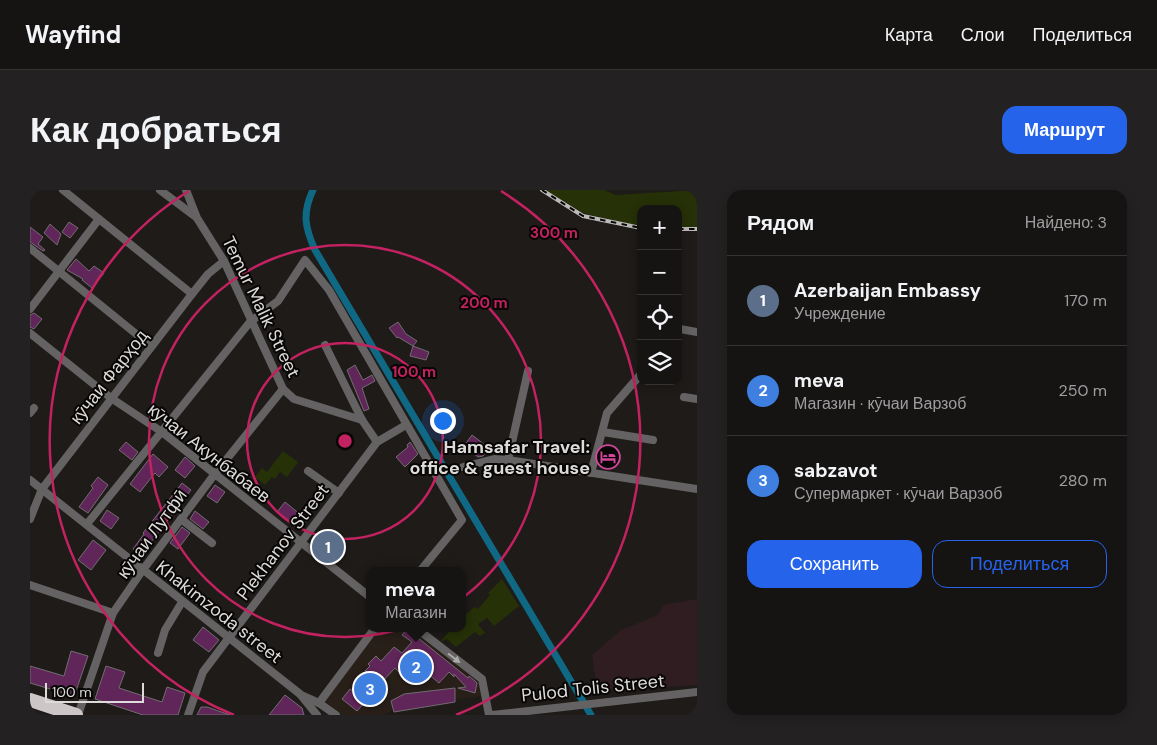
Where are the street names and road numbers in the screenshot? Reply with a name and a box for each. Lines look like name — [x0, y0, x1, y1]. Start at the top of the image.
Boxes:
street label: Temur Malik Street — [216, 232, 306, 382]
street label: кӯчаи Фарҳод — [64, 324, 154, 429]
street label: кӯчаи Акунбабаев — [143, 398, 275, 508]
street label: Plekhanov Street — [231, 479, 335, 605]
street label: кӯчаи Лутфӣ — [111, 484, 193, 584]
street label: Khakimzoda street — [151, 555, 287, 669]
street label: Pulod Tolis Street — [520, 669, 666, 707]

